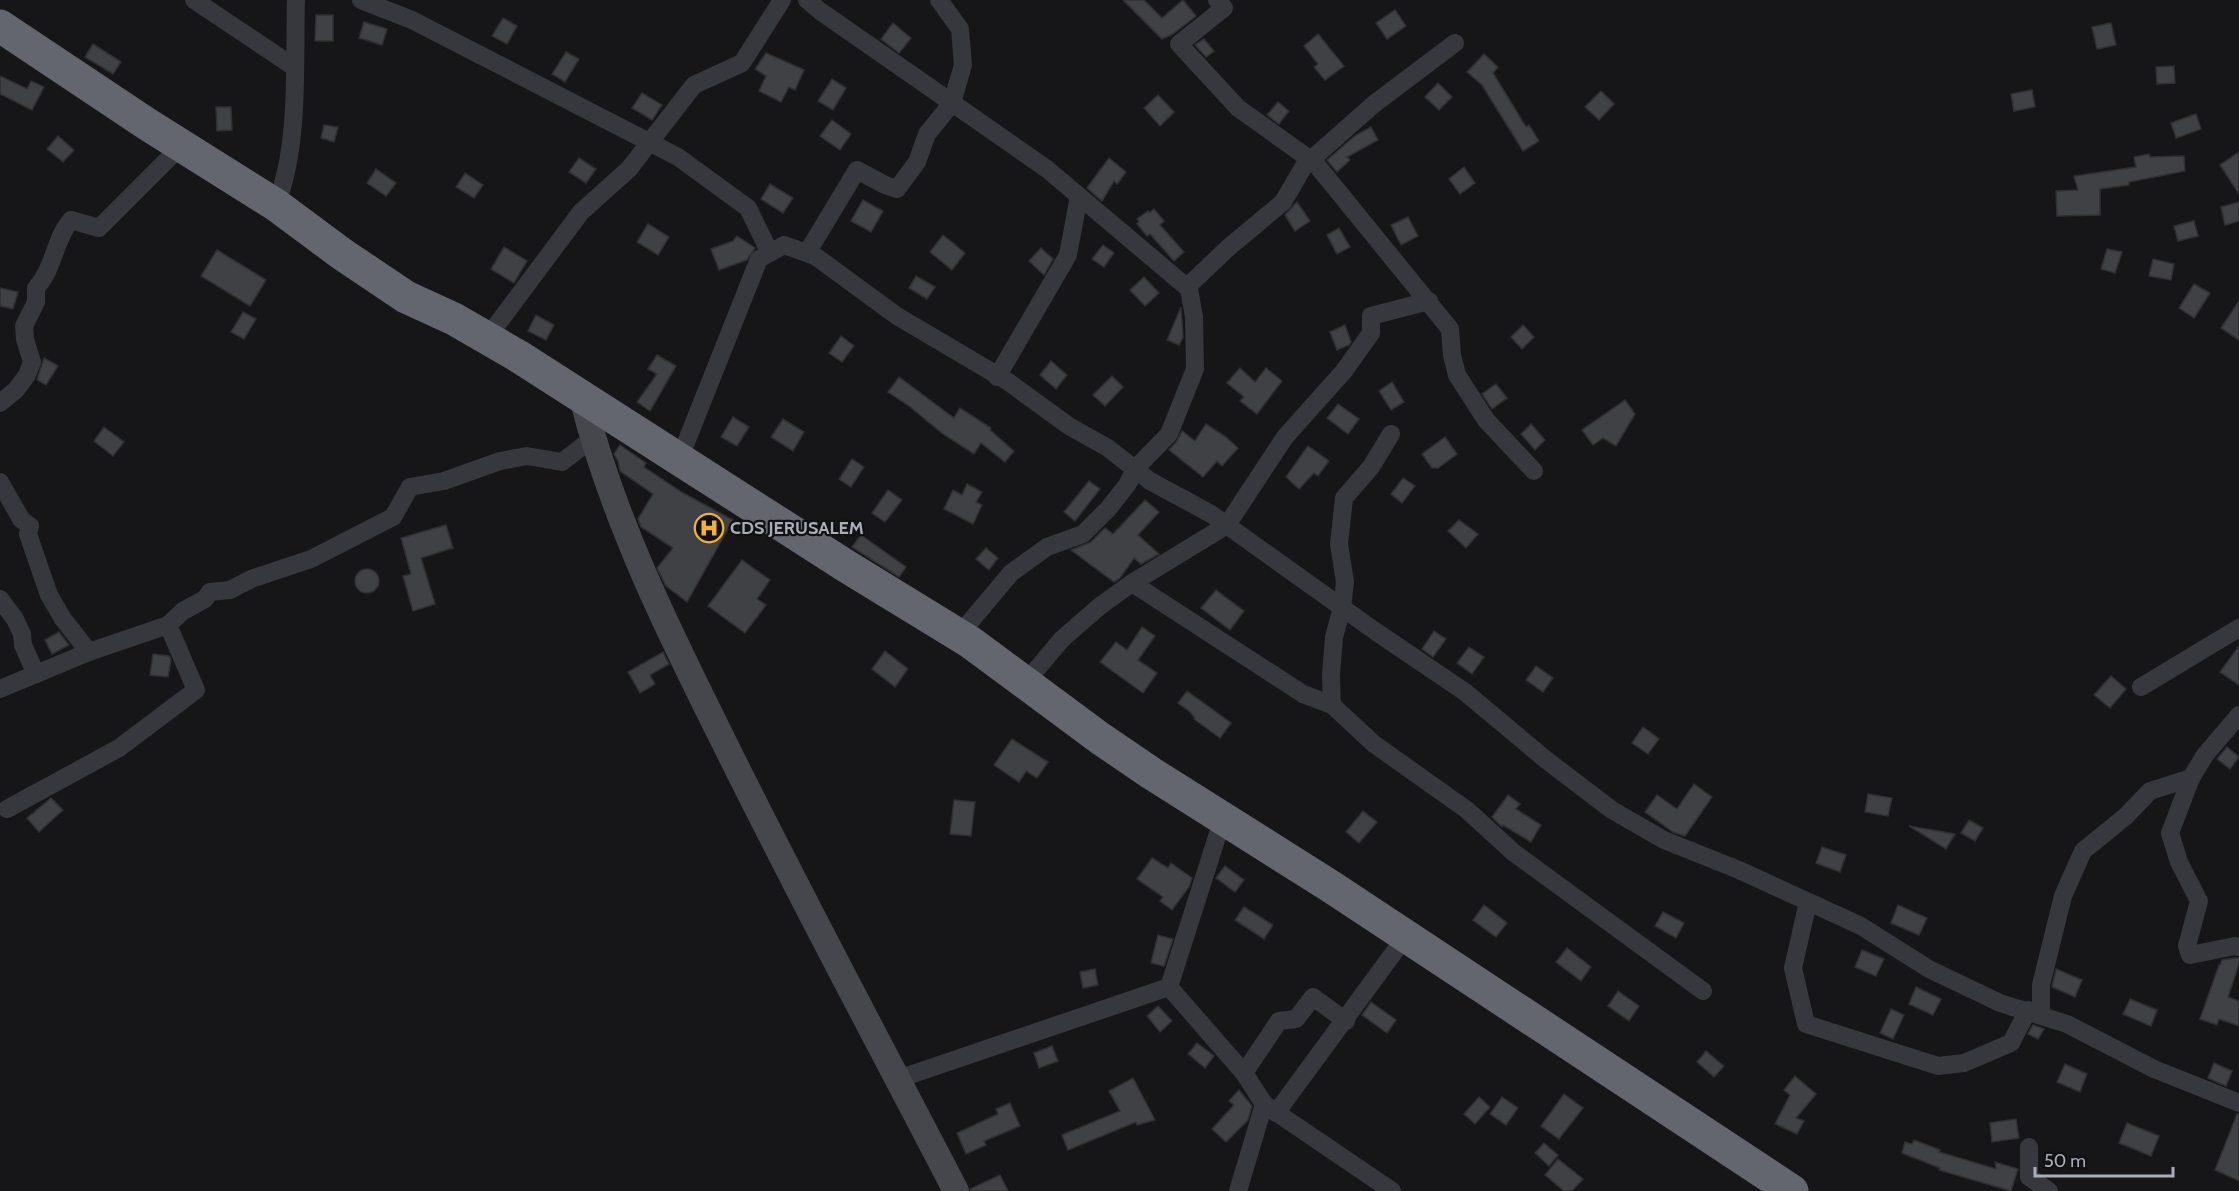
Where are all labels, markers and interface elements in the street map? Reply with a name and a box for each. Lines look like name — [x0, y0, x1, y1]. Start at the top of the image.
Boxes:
hospital icon: CDS JERUSALEM — [693, 512, 725, 544]
place label: CDS JERUSALEM — [730, 517, 864, 539]
scale bar — [2035, 1140, 2173, 1178]
text: 50 m — [2044, 1150, 2086, 1172]

